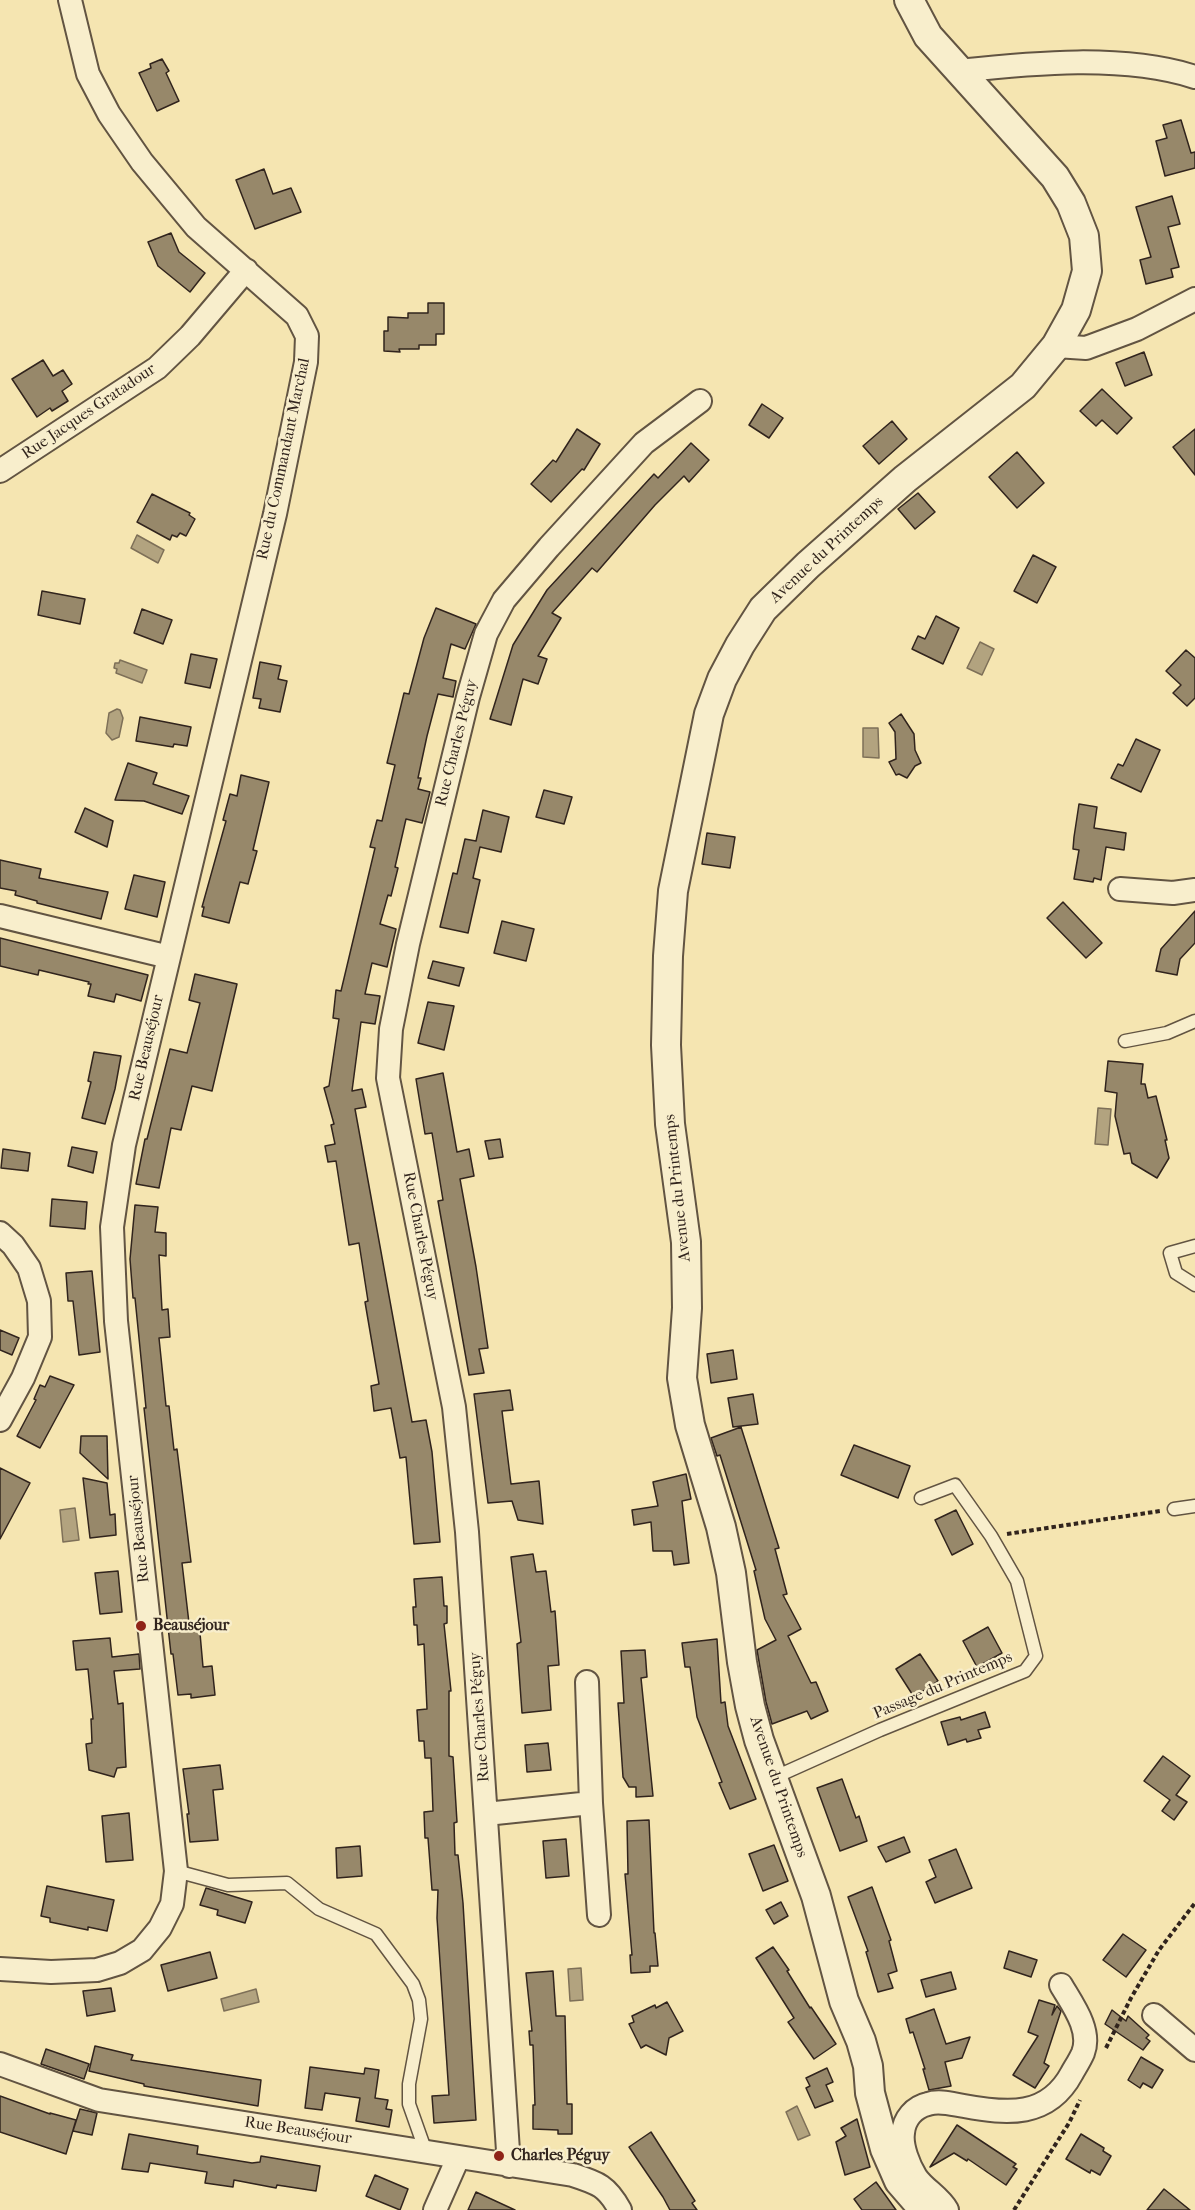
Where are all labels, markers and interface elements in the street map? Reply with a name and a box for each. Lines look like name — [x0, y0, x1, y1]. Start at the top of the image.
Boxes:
street label: Rue du Commandant Marchal — [253, 356, 315, 562]
street label: Rue Jacques Gratadour — [18, 360, 160, 464]
street label: Avenue du Printemps — [766, 492, 888, 608]
street label: Rue Charles Péguy — [432, 677, 482, 809]
street label: Rue Beauséjour — [125, 993, 169, 1103]
street label: Avenue du Printemps — [661, 1113, 695, 1263]
street label: Rue Charles Péguy — [398, 1170, 442, 1302]
street label: Rue Beauséjour — [124, 1474, 154, 1584]
place label: Beauséjour — [153, 1616, 229, 1636]
marker: Beauséjour — [134, 1619, 148, 1633]
street label: Passage du Printemps — [871, 1648, 1015, 1724]
street label: Rue Charles Péguy — [466, 1651, 494, 1783]
street label: Avenue du Printemps — [745, 1714, 811, 1860]
street label: Rue Beauséjour — [243, 2113, 353, 2149]
place label: Charles Péguy — [511, 2146, 610, 2166]
marker: Charles Péguy — [492, 2149, 506, 2163]

